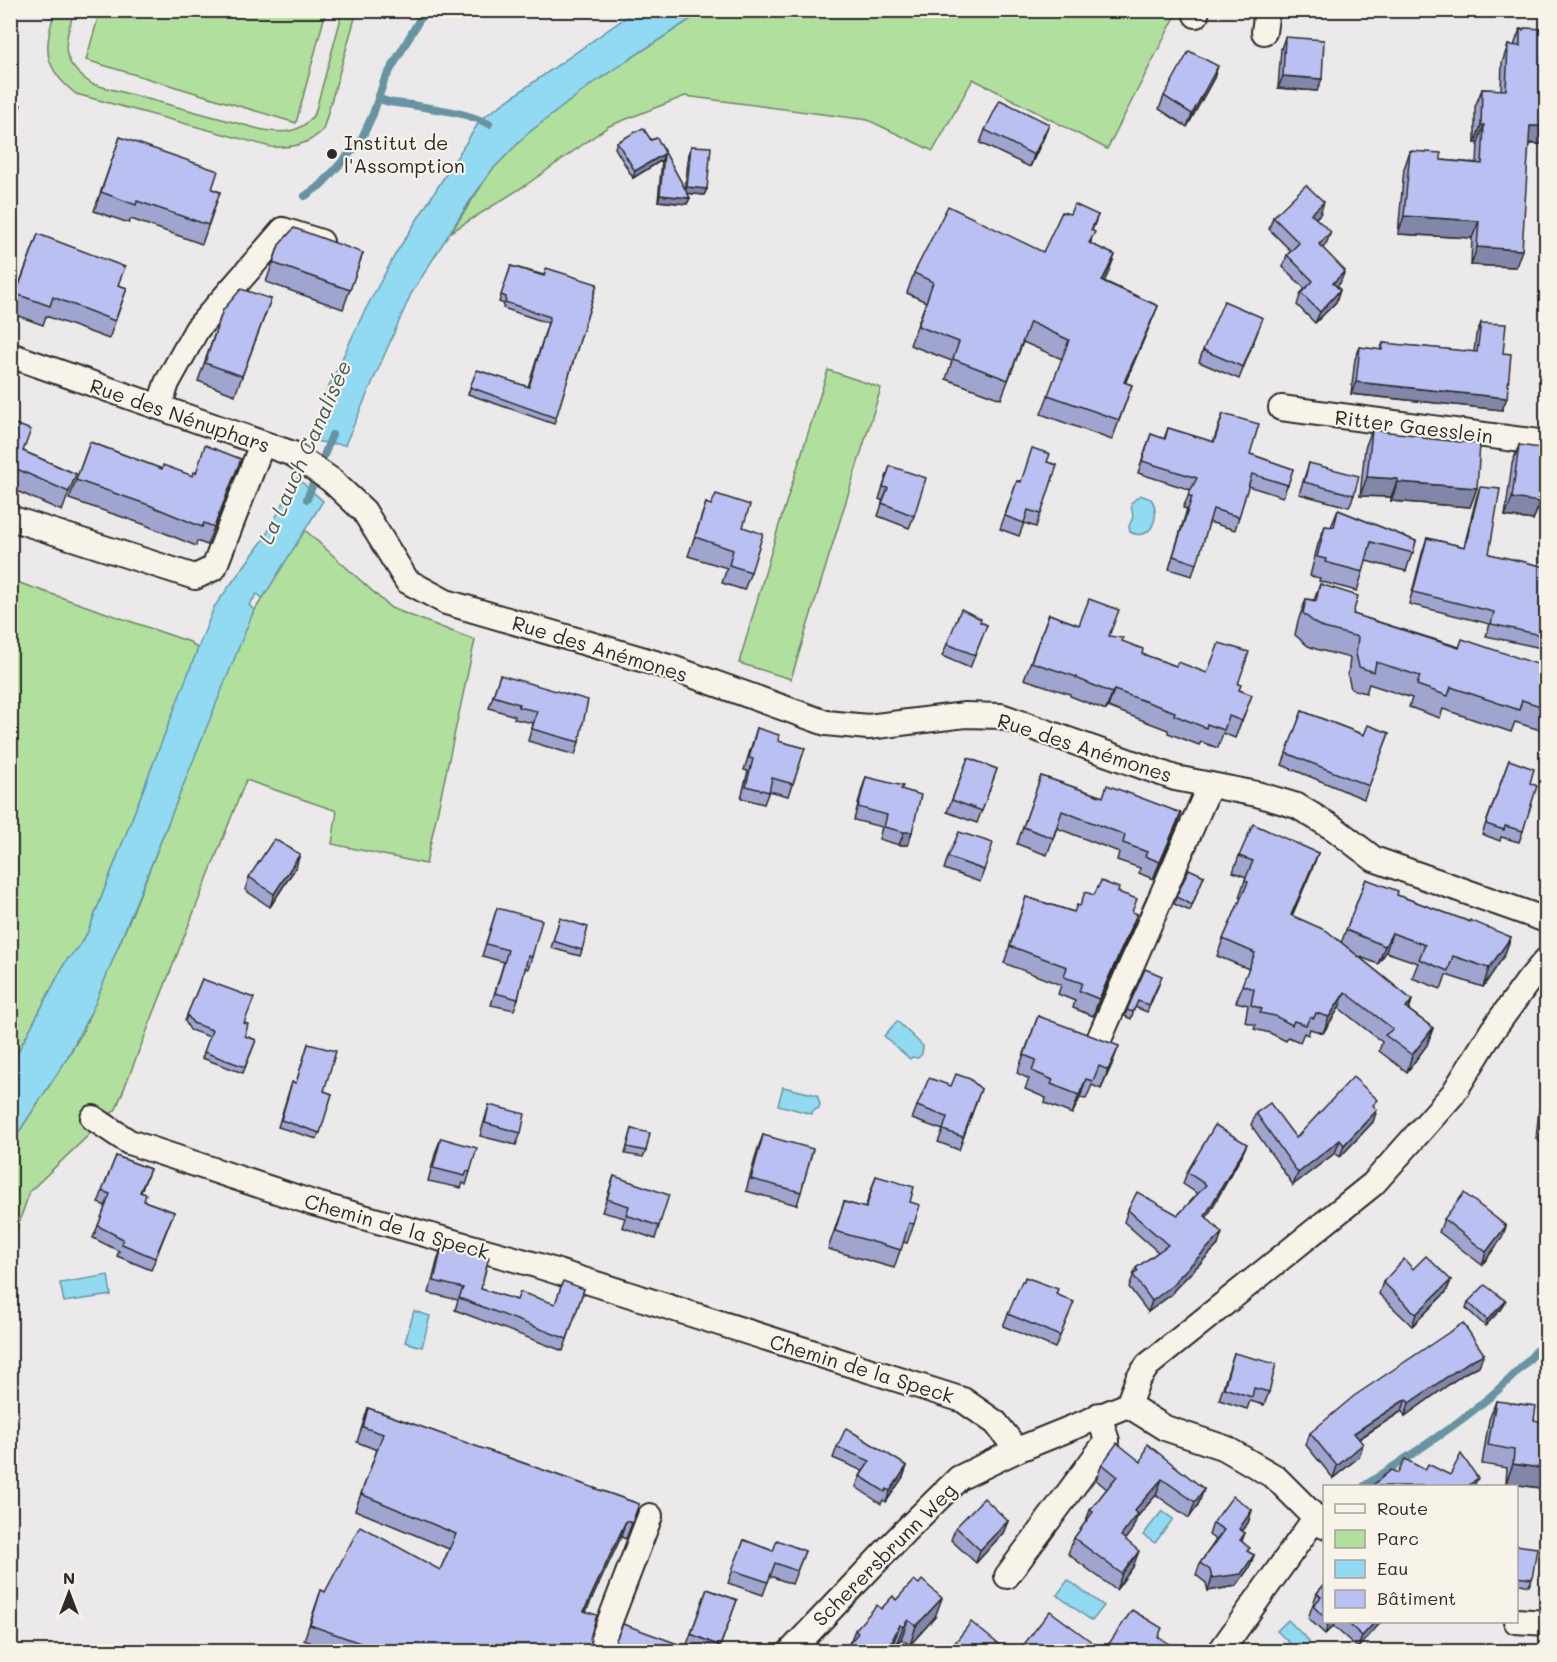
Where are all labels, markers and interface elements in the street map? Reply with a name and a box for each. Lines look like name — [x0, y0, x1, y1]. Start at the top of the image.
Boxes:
place label: Institut de l'Assomption — [344, 129, 465, 178]
marker: Institut de l'Assomption — [325, 147, 339, 161]
water label: La Lauch Canalisée — [251, 356, 357, 548]
street label: Rue des Nénuphars — [87, 372, 273, 458]
street label: Ritter Gaesslein — [1333, 403, 1495, 449]
street label: Rue des Anémones — [509, 609, 691, 687]
street label: Rue des Anémones — [994, 707, 1176, 787]
street label: Chemin de la Speck — [302, 1187, 492, 1265]
street label: Chemin de la Speck — [767, 1328, 957, 1408]
street label: Scherersbrunn Weg — [807, 1477, 961, 1631]
legend — [1323, 1485, 1518, 1623]
text: Route — [1377, 1496, 1428, 1520]
text: Parc — [1377, 1526, 1419, 1550]
text: Eau — [1377, 1556, 1408, 1580]
north arrow — [39, 1563, 99, 1623]
text: N — [63, 1567, 75, 1588]
text: Bâtiment — [1377, 1586, 1456, 1610]

